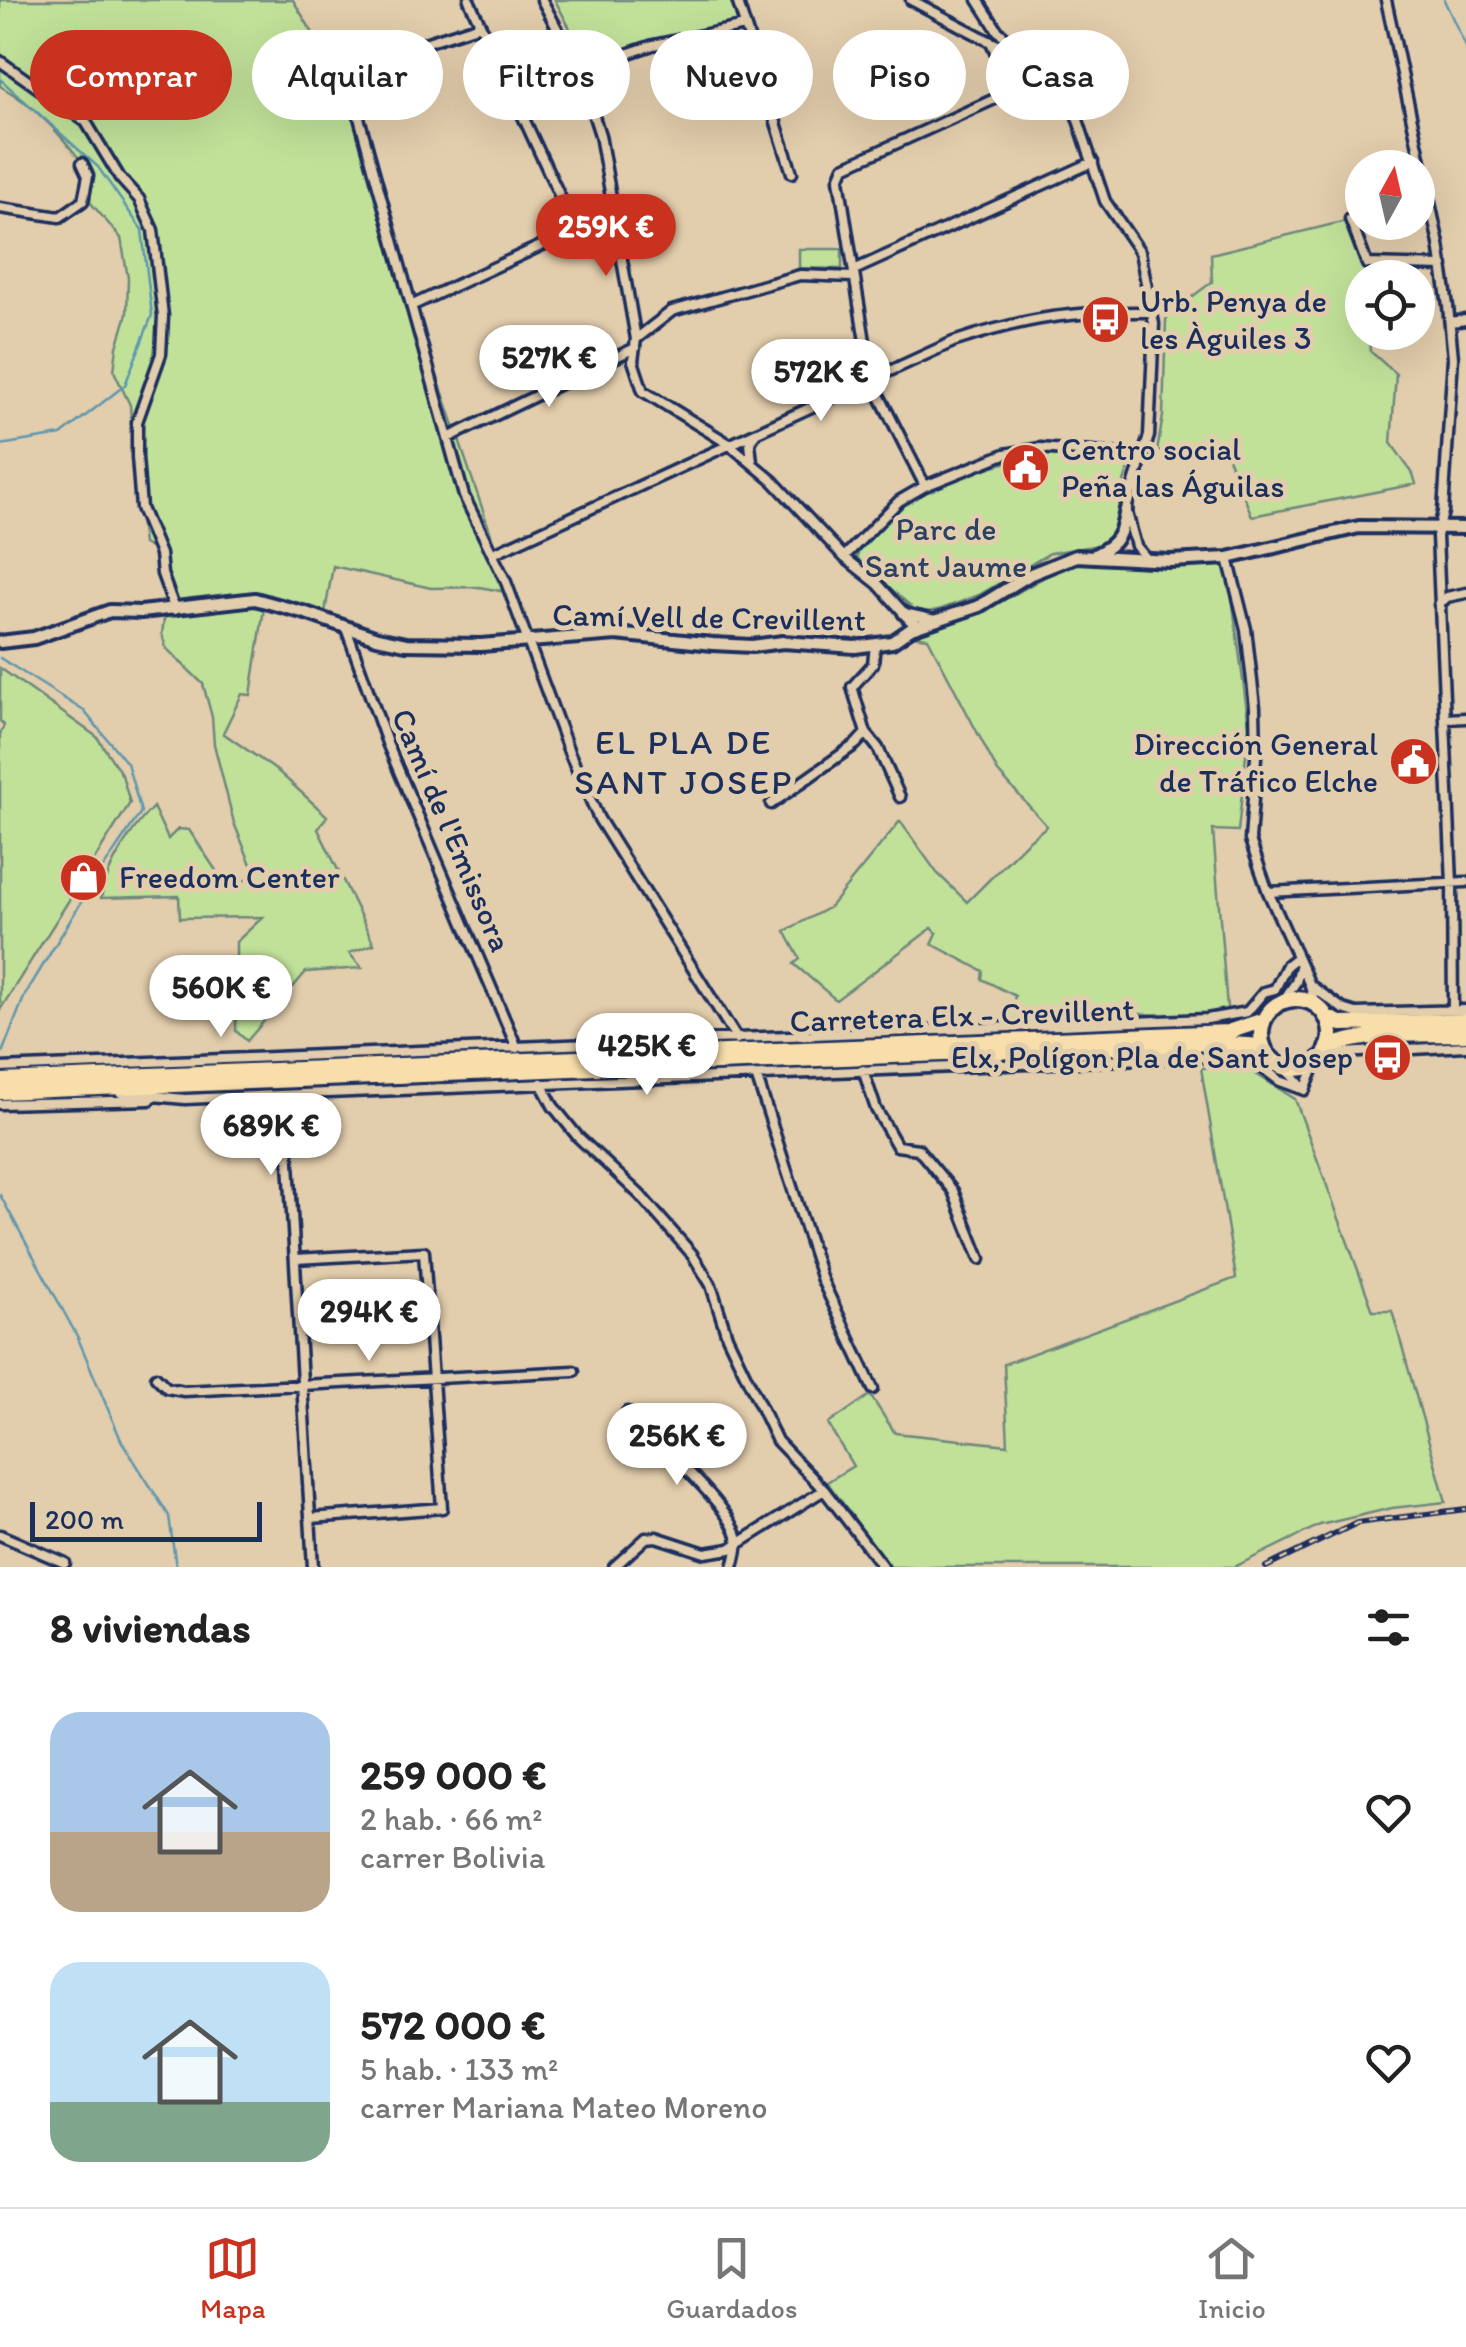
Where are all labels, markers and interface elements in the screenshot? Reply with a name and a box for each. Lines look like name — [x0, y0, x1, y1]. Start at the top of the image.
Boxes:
chip: Comprar — [30, 30, 232, 120]
chip: Alquilar — [252, 30, 443, 120]
chip: Filtros — [463, 30, 630, 120]
chip: Nuevo — [650, 30, 813, 120]
chip: Piso — [833, 30, 966, 120]
chip: Casa — [986, 30, 1129, 120]
north arrow — [1345, 150, 1435, 240]
map controls — [1345, 150, 1435, 350]
pin: 259K € — [525, 194, 687, 279]
text: 259K € — [558, 207, 654, 245]
button: locate — [1345, 260, 1435, 350]
place label: Urb. Penya de les Àguiles 3 — [1140, 282, 1327, 357]
bus stop icon: Urb. Penya de les Àguiles 3 — [1079, 293, 1131, 345]
pin: 527K € — [468, 325, 630, 410]
text: 527K € — [501, 338, 597, 376]
pin: 572K € — [740, 339, 902, 424]
text: 572K € — [773, 352, 869, 390]
place label: Centro social Peña las Águilas — [1061, 430, 1284, 505]
public building icon: Centro social Peña las Águilas — [1000, 441, 1052, 493]
park label: Parc de Sant Jaume — [865, 510, 1027, 585]
street label: Camí Vell de Crevillent — [552, 595, 866, 639]
street label: Camí de l'Emissora — [384, 703, 520, 957]
district label: EL PLA DE SANT JOSEP — [574, 721, 794, 803]
place label: Dirección General de Tráfico Elche — [1133, 725, 1378, 800]
public building icon: Dirección General de Tráfico Elche — [1387, 736, 1439, 788]
shop icon: Freedom Center — [58, 851, 110, 903]
place label: Freedom Center — [119, 858, 340, 896]
pin: 560K € — [140, 955, 302, 1040]
text: 560K € — [171, 968, 271, 1006]
street label: Carretera Elx - Crevillent — [789, 990, 1135, 1040]
pin: 425K € — [566, 1013, 728, 1098]
text: 425K € — [598, 1026, 696, 1064]
bus stop icon: Elx, Polígon Pla de Sant Josep — [1362, 1031, 1414, 1083]
place label: Elx, Polígon Pla de Sant Josep — [951, 1038, 1353, 1076]
pin: 689K € — [190, 1093, 352, 1178]
text: 689K € — [222, 1106, 320, 1144]
pin: 294K € — [288, 1279, 450, 1364]
text: 294K € — [320, 1292, 418, 1330]
pin: 256K € — [596, 1403, 758, 1488]
text: 256K € — [629, 1416, 725, 1454]
scale bar — [30, 1497, 262, 1542]
text: 200 m — [45, 1502, 124, 1536]
icon: filters — [1361, 1600, 1416, 1655]
text: 8 viviendas — [50, 1602, 251, 1653]
text: 259 000 € — [360, 1749, 547, 1800]
icon: home — [130, 1752, 250, 1872]
icon: heart — [1361, 1785, 1416, 1840]
text: 2 hab. · 66 m² — [360, 1800, 542, 1838]
text: carrer Bolivia — [360, 1838, 545, 1876]
text: 572 000 € — [360, 1999, 545, 2050]
icon: home — [130, 2002, 250, 2122]
icon: heart — [1361, 2035, 1416, 2090]
text: 5 hab. · 133 m² — [360, 2050, 558, 2088]
text: carrer Mariana Mateo Moreno — [360, 2088, 768, 2126]
tab: Mapa — [200, 2231, 266, 2325]
tab: Guardados — [666, 2231, 797, 2325]
tab: Inicio — [1198, 2231, 1266, 2325]

